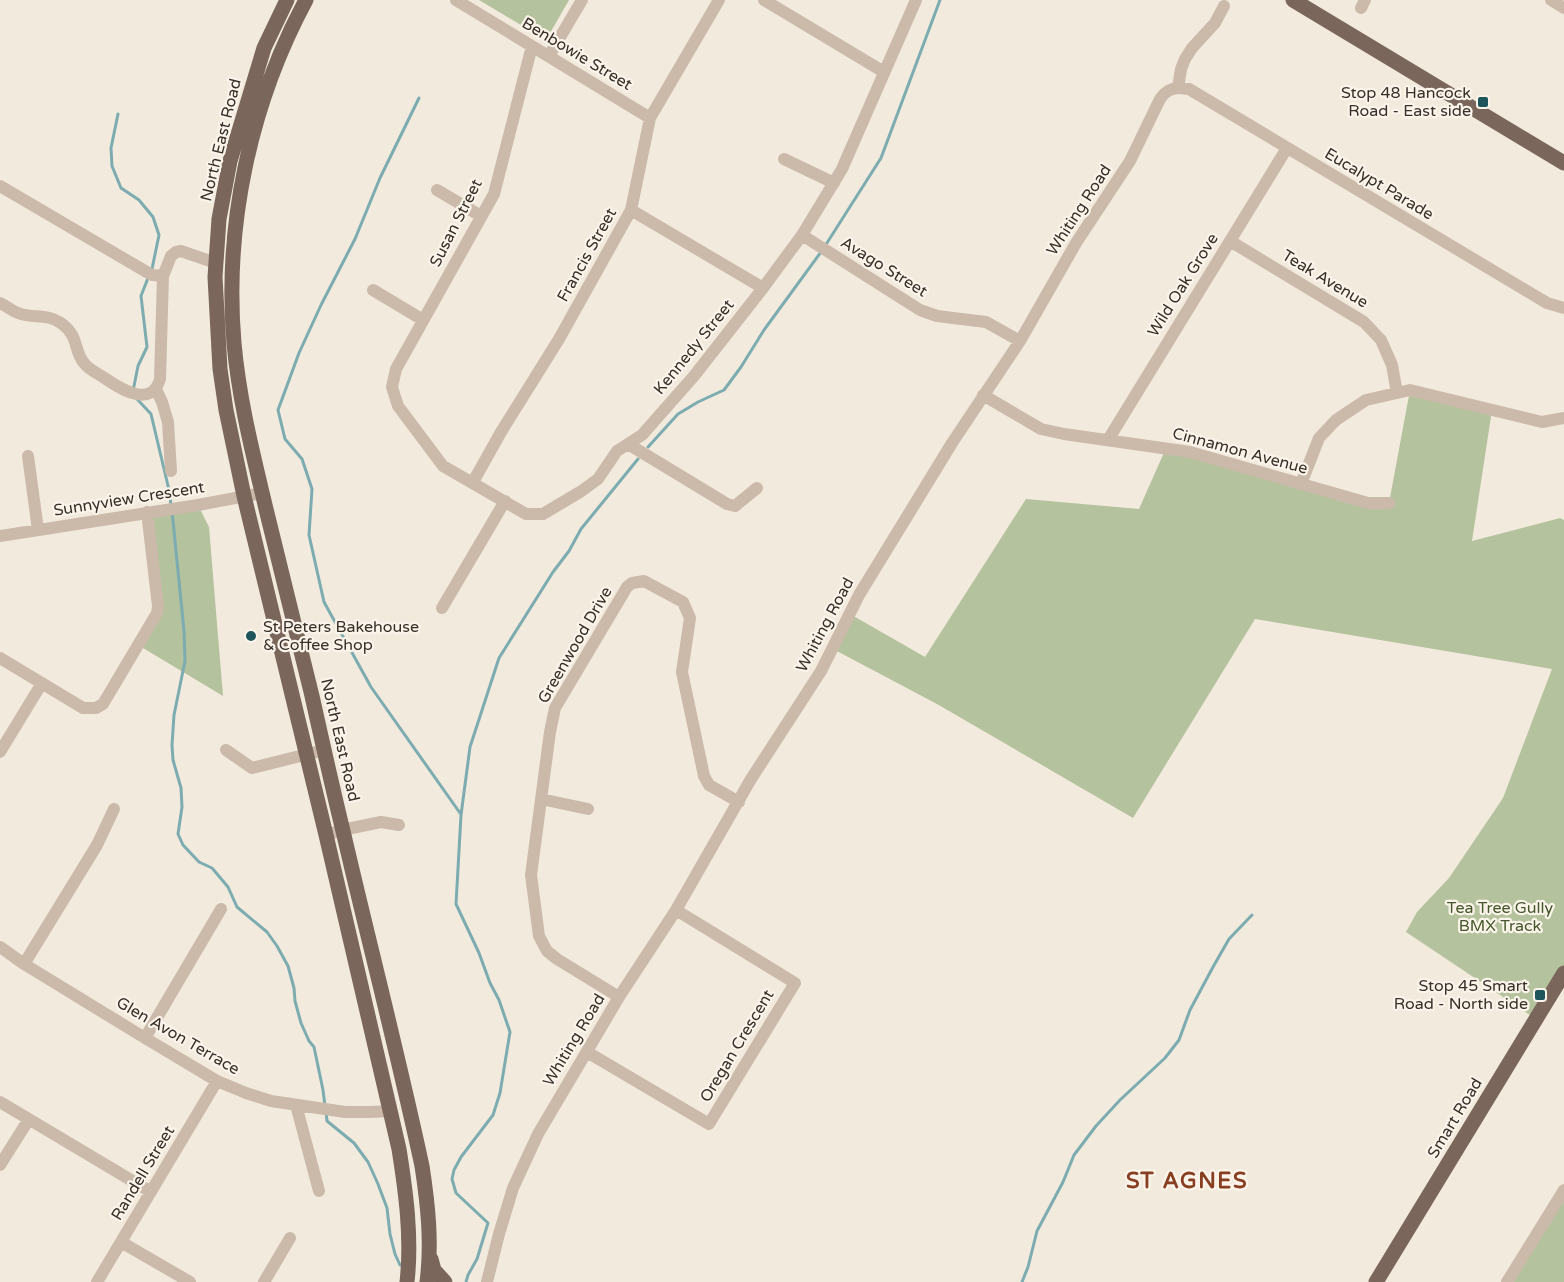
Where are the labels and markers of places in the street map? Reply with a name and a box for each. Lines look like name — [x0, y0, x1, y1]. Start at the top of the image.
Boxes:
place label: Stop 48 Hancock Road - East side — [1341, 83, 1471, 121]
marker: Stop 48 Hancock Road - East side — [1476, 95, 1490, 109]
place label: St Peters Bakehouse & Coffee Shop — [263, 617, 419, 655]
marker: St Peters Bakehouse & Coffee Shop — [244, 629, 258, 643]
place label: Stop 45 Smart Road - North side — [1394, 976, 1528, 1014]
marker: Stop 45 Smart Road - North side — [1533, 988, 1547, 1002]

